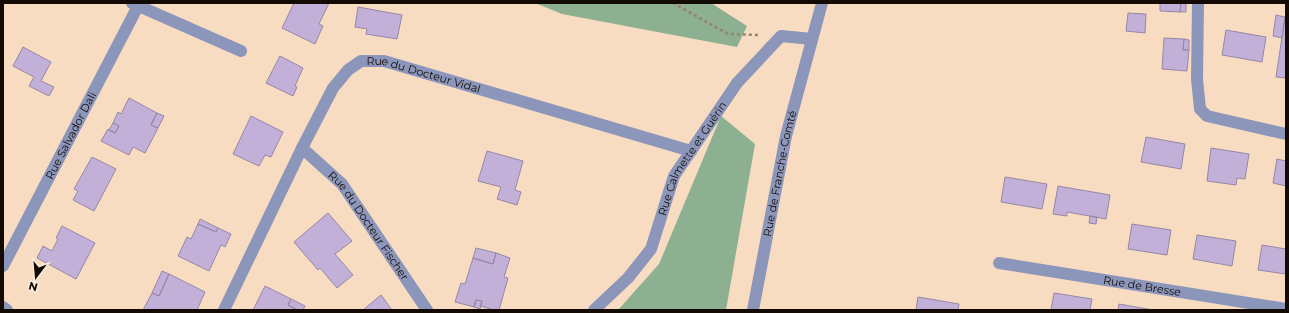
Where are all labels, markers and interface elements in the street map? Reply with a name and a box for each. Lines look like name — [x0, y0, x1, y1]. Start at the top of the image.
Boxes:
street label: Rue du Docteur Vidal — [366, 54, 482, 96]
street label: Rue Salvador Dali — [42, 89, 99, 182]
street label: Rue Calmette et Guérin — [655, 99, 730, 217]
street label: Rue de Franche-Comté — [760, 109, 800, 238]
street label: Rue du Docteur Fischer — [325, 168, 412, 283]
north arrow — [16, 257, 56, 297]
street label: Rue de Bresse — [1102, 273, 1182, 299]
text: N — [27, 279, 39, 295]

